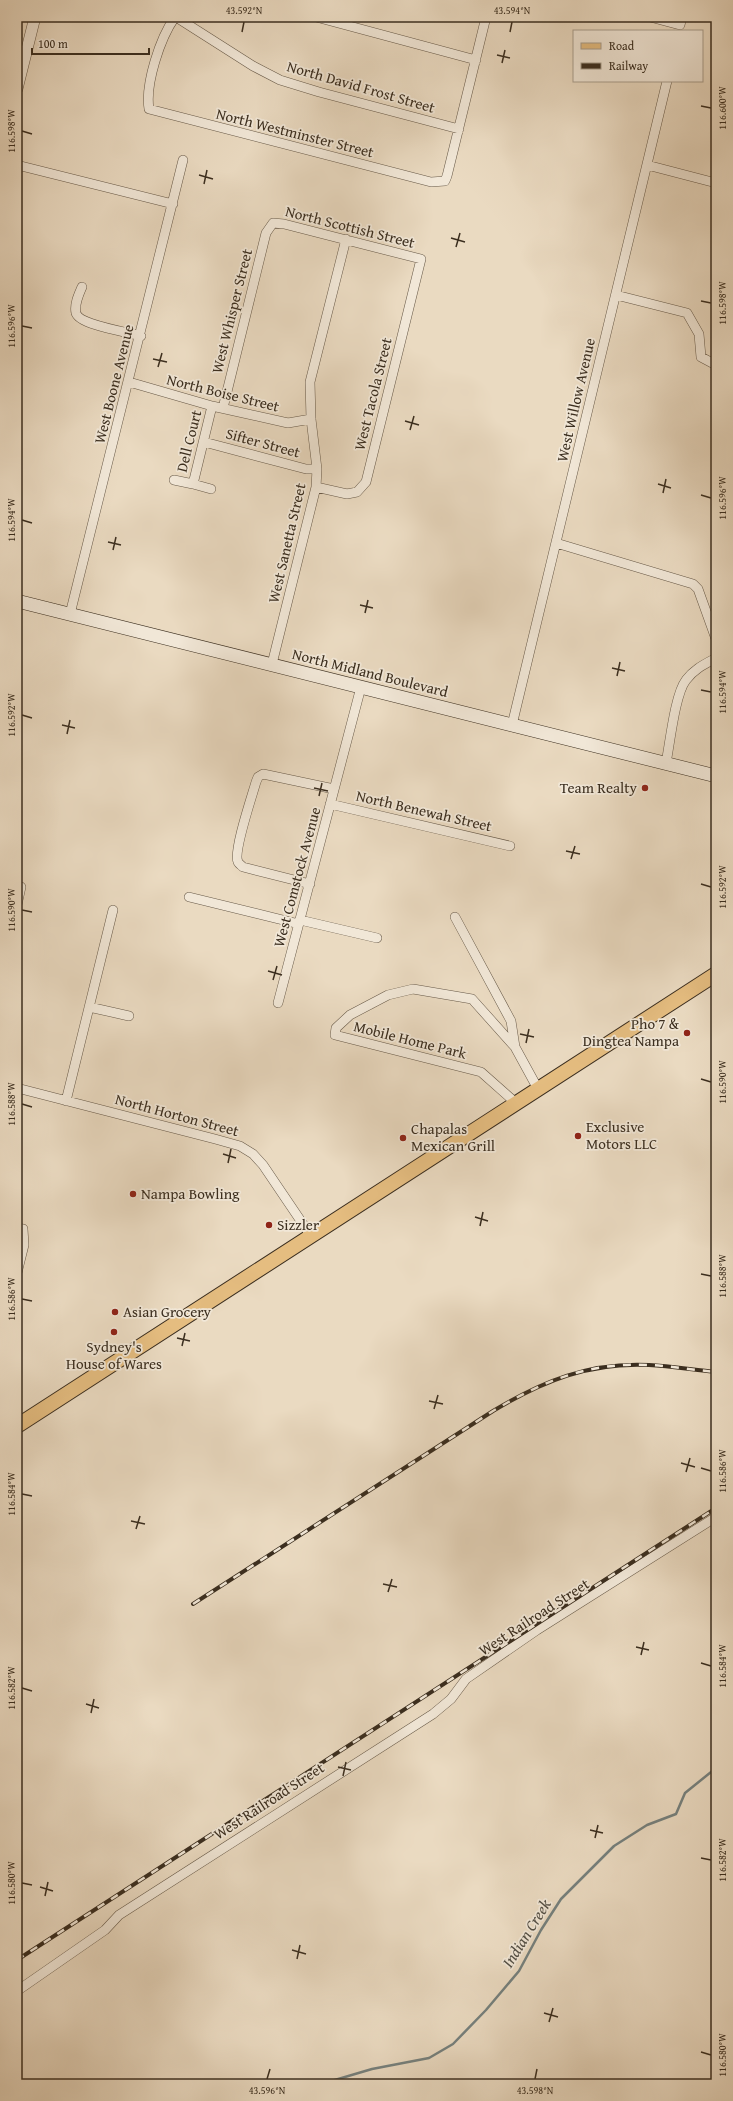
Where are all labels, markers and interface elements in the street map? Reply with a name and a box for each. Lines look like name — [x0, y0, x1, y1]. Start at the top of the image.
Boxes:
text: 43.592°N — [226, 3, 263, 18]
text: 43.594°N — [494, 3, 531, 18]
scale bar — [32, 30, 149, 56]
legend — [573, 30, 703, 82]
text: 100 m — [38, 35, 68, 52]
text: Road — [609, 37, 635, 54]
street label: North David Frost Street — [285, 55, 438, 118]
text: Railway — [609, 57, 648, 74]
text: 116.600°W — [715, 86, 730, 130]
street label: North Westminster Street — [214, 103, 377, 162]
text: 116.598°W — [4, 109, 19, 153]
street label: North Scottish Street — [283, 200, 418, 253]
street label: West Whisper Street — [206, 246, 257, 375]
text: 116.598°W — [715, 281, 730, 325]
text: 116.596°W — [4, 304, 19, 348]
street label: West Boone Avenue — [89, 322, 139, 446]
street label: West Tacola Street — [348, 335, 397, 452]
street label: West Willow Avenue — [551, 336, 600, 464]
street label: North Boise Street — [165, 368, 282, 417]
street label: Dell Court — [171, 407, 207, 474]
street label: Sifter Street — [224, 423, 303, 463]
text: 116.596°W — [715, 476, 730, 520]
street label: West Sanetta Street — [262, 480, 311, 605]
text: 116.594°W — [4, 498, 19, 542]
street label: North Midland Boulevard — [290, 643, 450, 702]
text: 116.594°W — [715, 670, 730, 714]
text: 116.592°W — [4, 693, 19, 737]
place label: Team Realty — [560, 777, 638, 798]
marker: Team Realty — [640, 783, 650, 793]
street label: North Benewah Street — [354, 785, 495, 837]
street label: West Comstock Avenue — [268, 805, 325, 949]
text: 116.592°W — [715, 865, 730, 909]
text: 116.590°W — [4, 888, 19, 932]
place label: Pho 7 & Dingtea Nampa — [583, 1013, 680, 1051]
street label: Mobile Home Park — [351, 1015, 469, 1064]
marker: Pho 7 & Dingtea Nampa — [682, 1028, 692, 1038]
text: 116.590°W — [715, 1060, 730, 1104]
text: 116.588°W — [4, 1082, 19, 1126]
street label: North Horton Street — [113, 1088, 242, 1141]
place label: Exclusive Motors LLC — [586, 1116, 657, 1154]
place label: Chapalas Mexican Grill — [411, 1118, 495, 1156]
marker: Exclusive Motors LLC — [573, 1131, 583, 1141]
marker: Chapalas Mexican Grill — [398, 1133, 408, 1143]
place label: Nampa Bowling — [141, 1183, 240, 1204]
marker: Nampa Bowling — [128, 1189, 138, 1199]
place label: Sizzler — [277, 1214, 319, 1235]
marker: Sizzler — [264, 1220, 274, 1230]
text: 116.588°W — [715, 1254, 730, 1298]
text: 116.586°W — [4, 1277, 19, 1321]
place label: Asian Grocery — [123, 1301, 211, 1322]
marker: Asian Grocery — [110, 1307, 120, 1317]
marker: Sydney's House of Wares — [109, 1327, 119, 1337]
place label: Sydney's House of Wares — [66, 1336, 162, 1374]
text: 116.586°W — [715, 1449, 730, 1493]
text: 116.584°W — [4, 1472, 19, 1516]
street label: West Railroad Street — [474, 1573, 594, 1660]
text: 116.584°W — [715, 1644, 730, 1688]
text: 116.582°W — [4, 1666, 19, 1710]
street label: West Railroad Street — [209, 1757, 329, 1844]
text: 116.582°W — [715, 1838, 730, 1882]
text: 116.580°W — [4, 1861, 19, 1905]
water label: Indian Creek — [495, 1893, 557, 1972]
text: 116.580°W — [715, 2033, 730, 2077]
text: 43.596°N — [249, 2083, 286, 2098]
text: 43.598°N — [517, 2083, 554, 2098]

